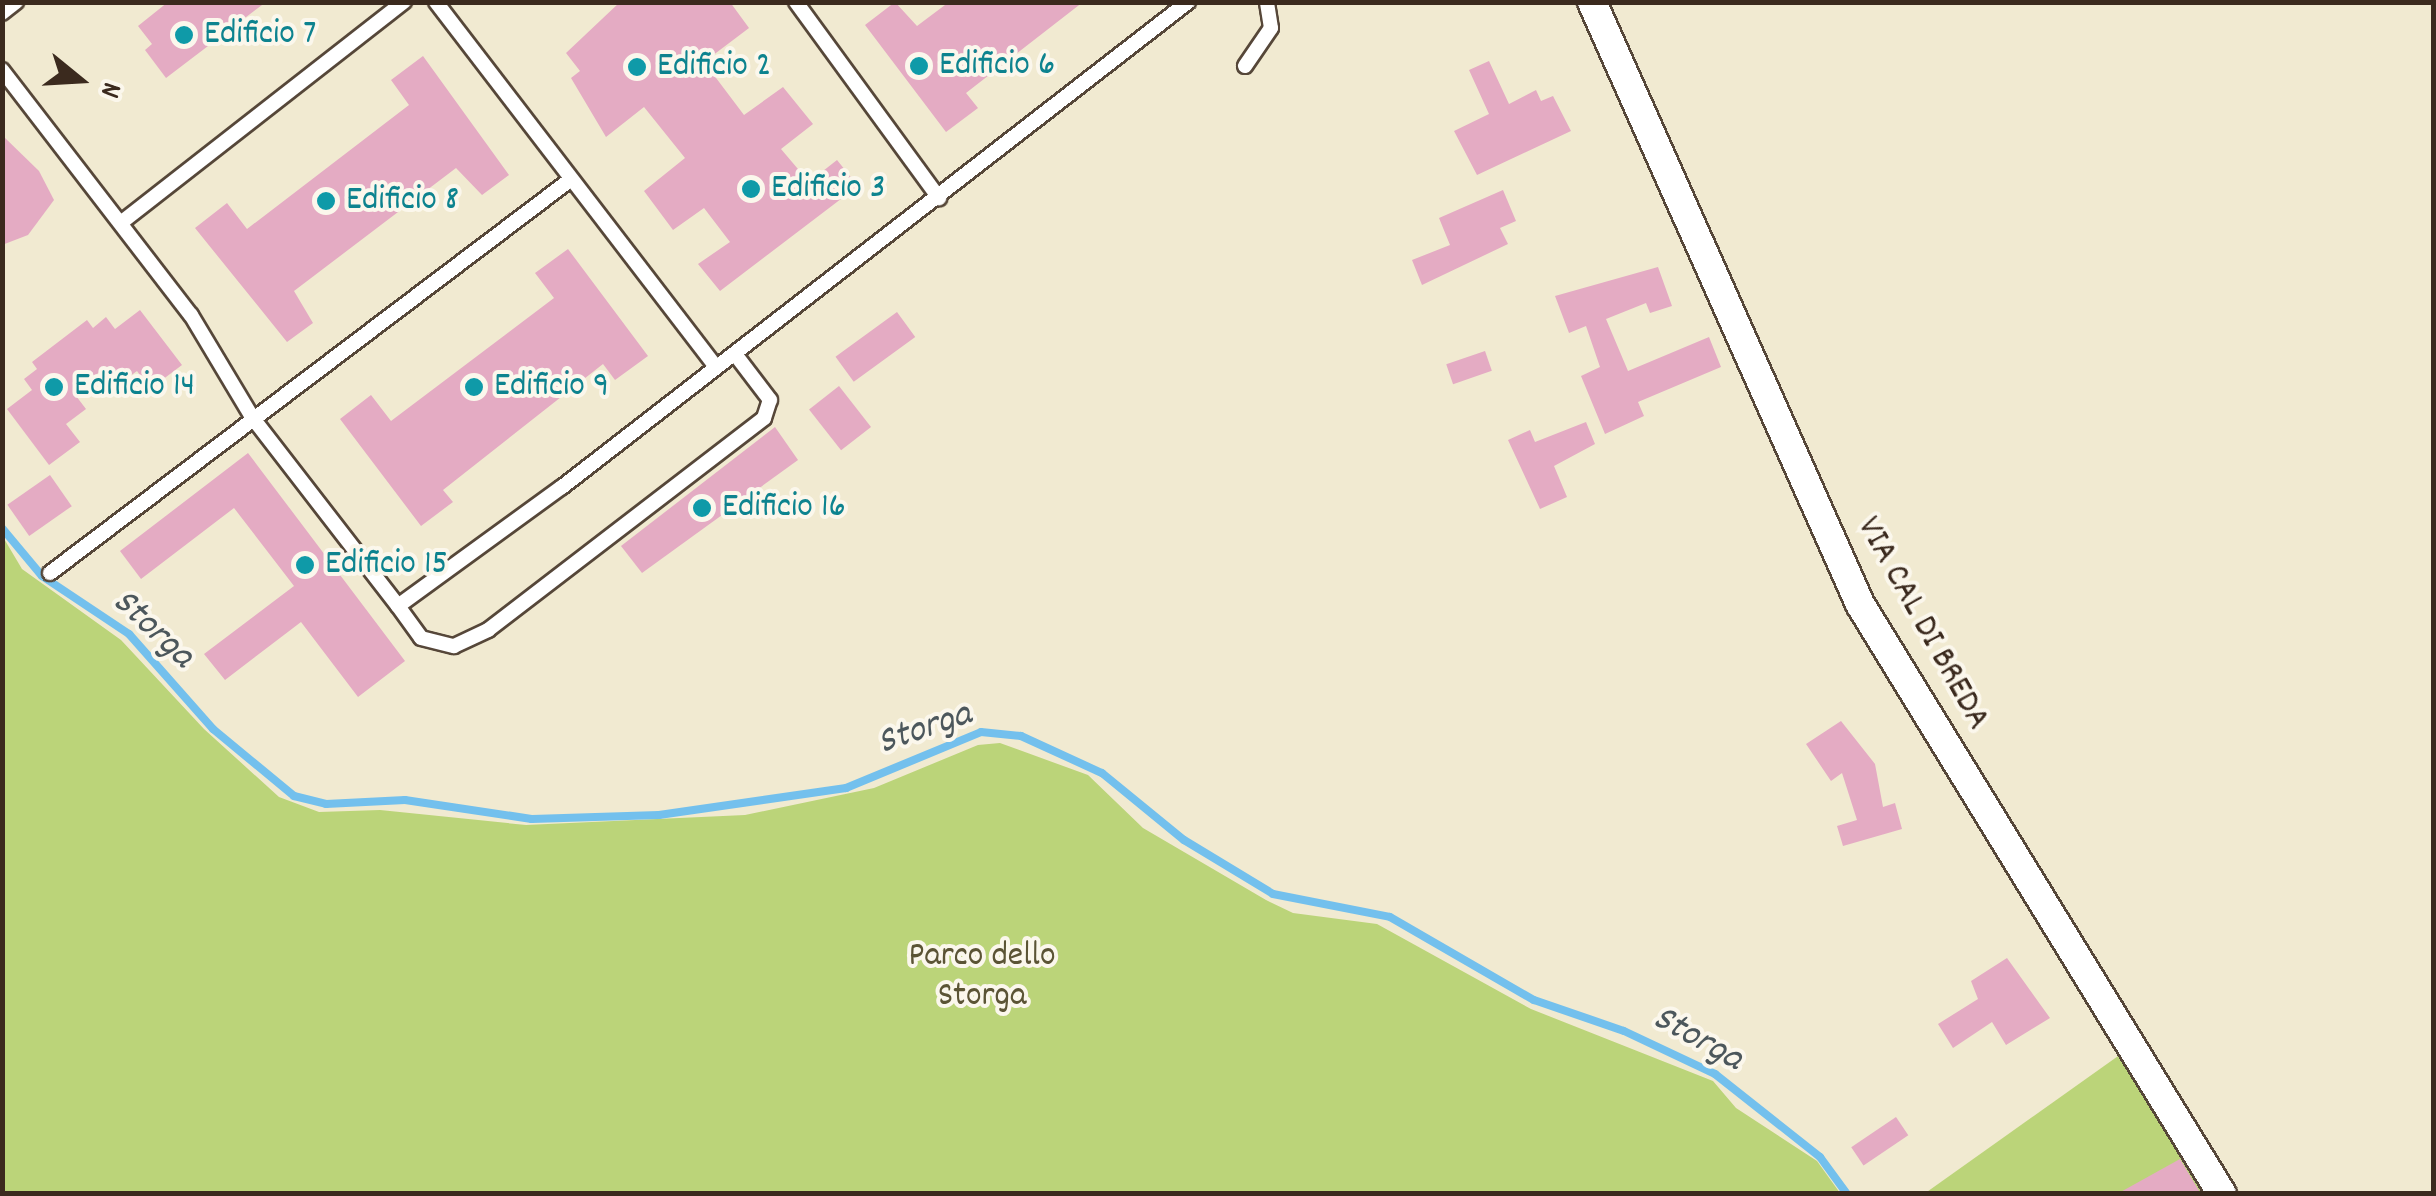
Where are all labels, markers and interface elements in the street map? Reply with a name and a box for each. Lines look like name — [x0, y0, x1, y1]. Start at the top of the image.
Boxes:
place label: Edificio 7 — [204, 14, 316, 56]
marker: Edificio 7 — [173, 24, 195, 46]
north arrow — [30, 30, 130, 130]
place label: Edificio 6 — [939, 45, 1055, 87]
place label: Edificio 2 — [657, 46, 771, 88]
marker: Edificio 6 — [908, 55, 930, 77]
marker: Edificio 2 — [626, 56, 648, 78]
text: N — [87, 77, 130, 102]
place label: Edificio 3 — [771, 168, 885, 210]
marker: Edificio 3 — [740, 178, 762, 200]
place label: Edificio 8 — [346, 180, 459, 222]
marker: Edificio 8 — [315, 190, 337, 212]
place label: Edificio 14 — [74, 366, 195, 408]
place label: Edificio 9 — [494, 366, 609, 408]
marker: Edificio 14 — [43, 376, 65, 398]
marker: Edificio 9 — [463, 376, 485, 398]
place label: Edificio 16 — [722, 487, 846, 529]
marker: Edificio 16 — [691, 497, 713, 519]
street label: VIA CAL DI BREDA — [1846, 510, 1998, 738]
place label: Edificio 15 — [325, 544, 448, 586]
marker: Edificio 15 — [294, 554, 316, 576]
water label: Storga — [101, 581, 203, 679]
water label: Storga — [872, 693, 978, 767]
park label: Parco dello Storga — [909, 936, 1055, 1018]
water label: Storga — [1644, 997, 1750, 1083]

